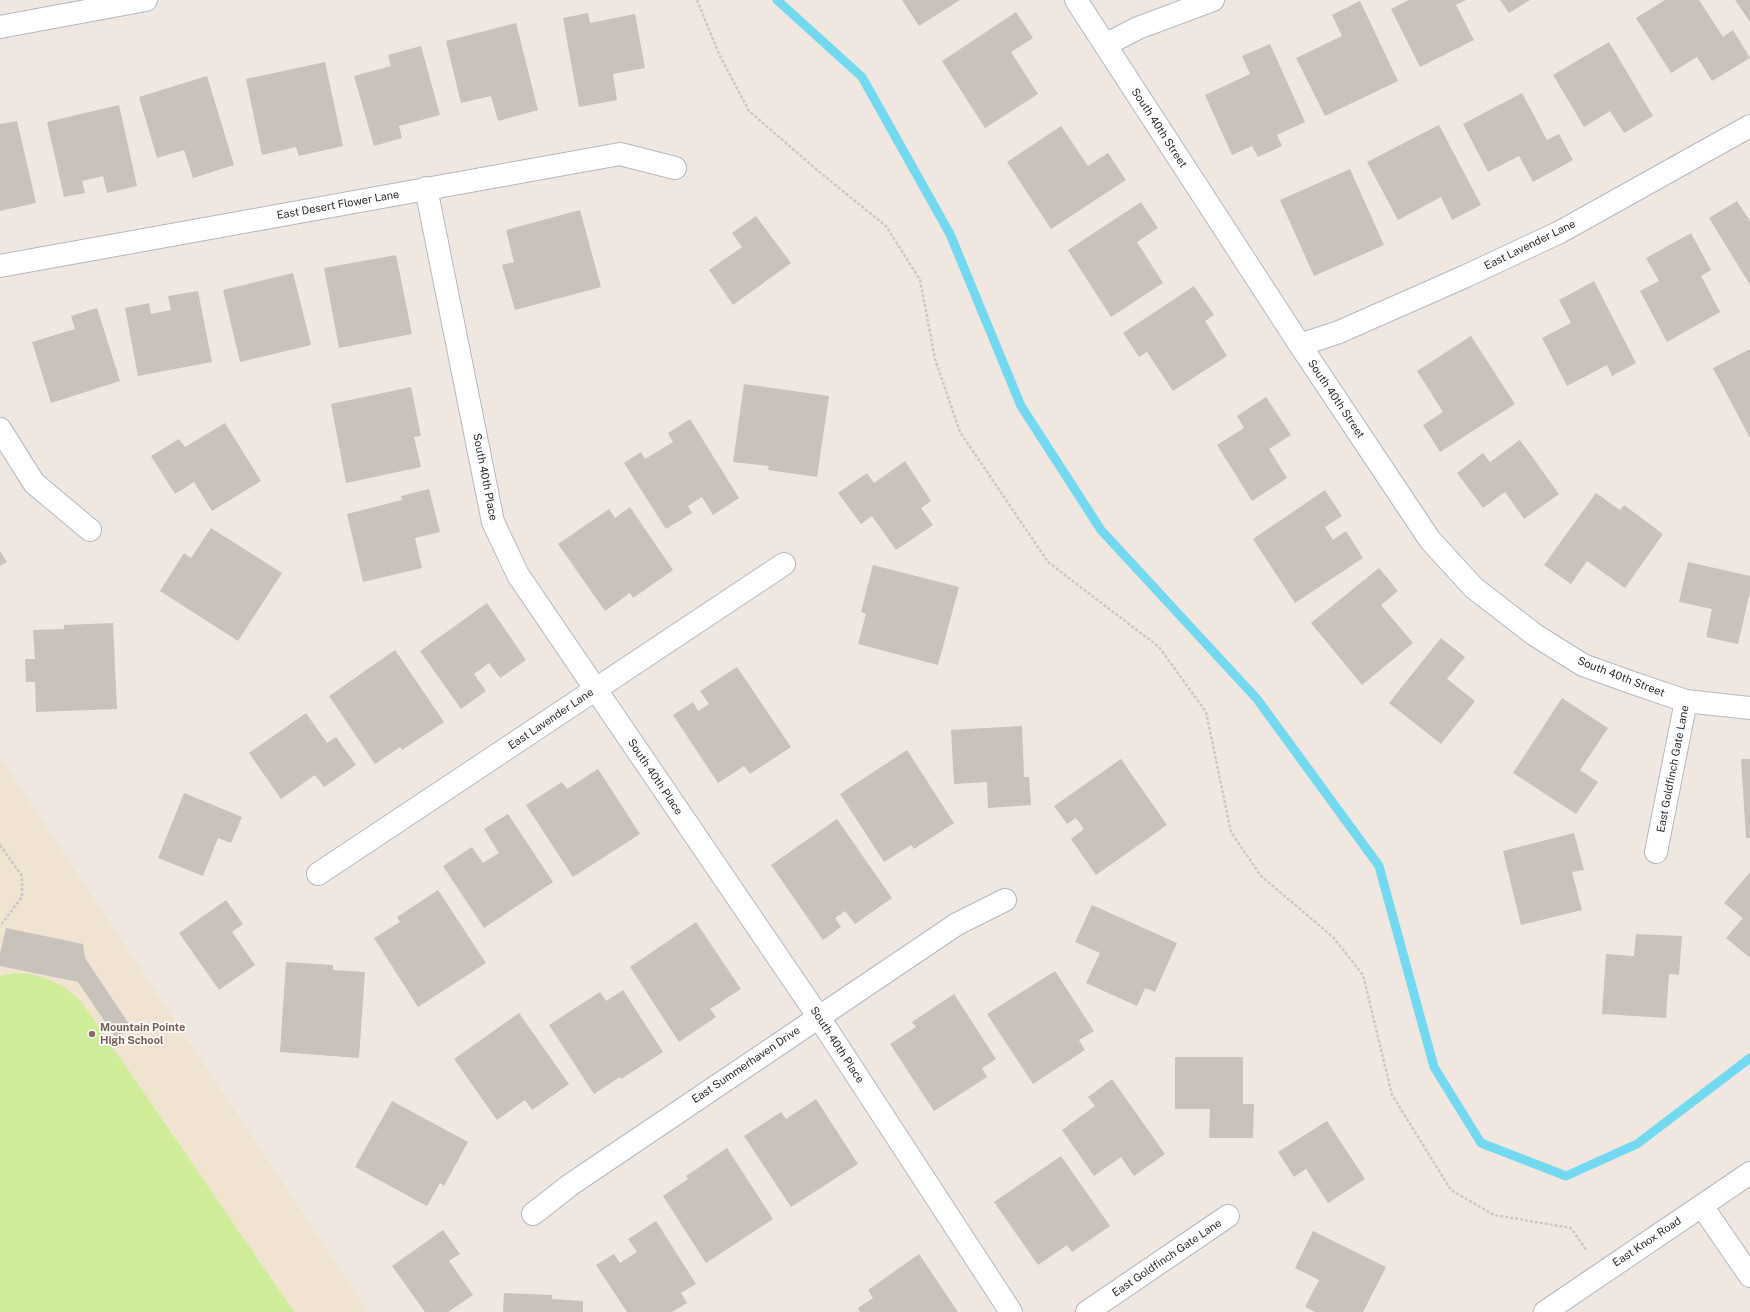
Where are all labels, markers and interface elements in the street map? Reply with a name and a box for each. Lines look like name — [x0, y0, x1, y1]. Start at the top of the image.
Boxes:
street label: South 40th Street — [1128, 86, 1190, 170]
street label: East Desert Flower Lane — [276, 188, 400, 222]
street label: East Lavender Lane — [1482, 217, 1578, 273]
street label: South 40th Street — [1305, 357, 1367, 441]
street label: South 40th Place — [470, 432, 500, 522]
street label: South 40th Street — [1576, 654, 1666, 700]
street label: East Lavender Lane — [506, 686, 596, 752]
street label: East Goldfinch Gate Lane — [1654, 704, 1692, 834]
street label: South 40th Place — [625, 737, 685, 817]
street label: South 40th Place — [807, 1004, 867, 1086]
place label: Mountain Pointe High School — [100, 1021, 185, 1047]
street label: East Summerhaven Drive — [689, 1024, 803, 1106]
marker: Mountain Pointe High School — [87, 1029, 97, 1039]
street label: East Knox Road — [1610, 1214, 1684, 1270]
street label: East Goldfinch Gate Lane — [1110, 1216, 1224, 1300]

